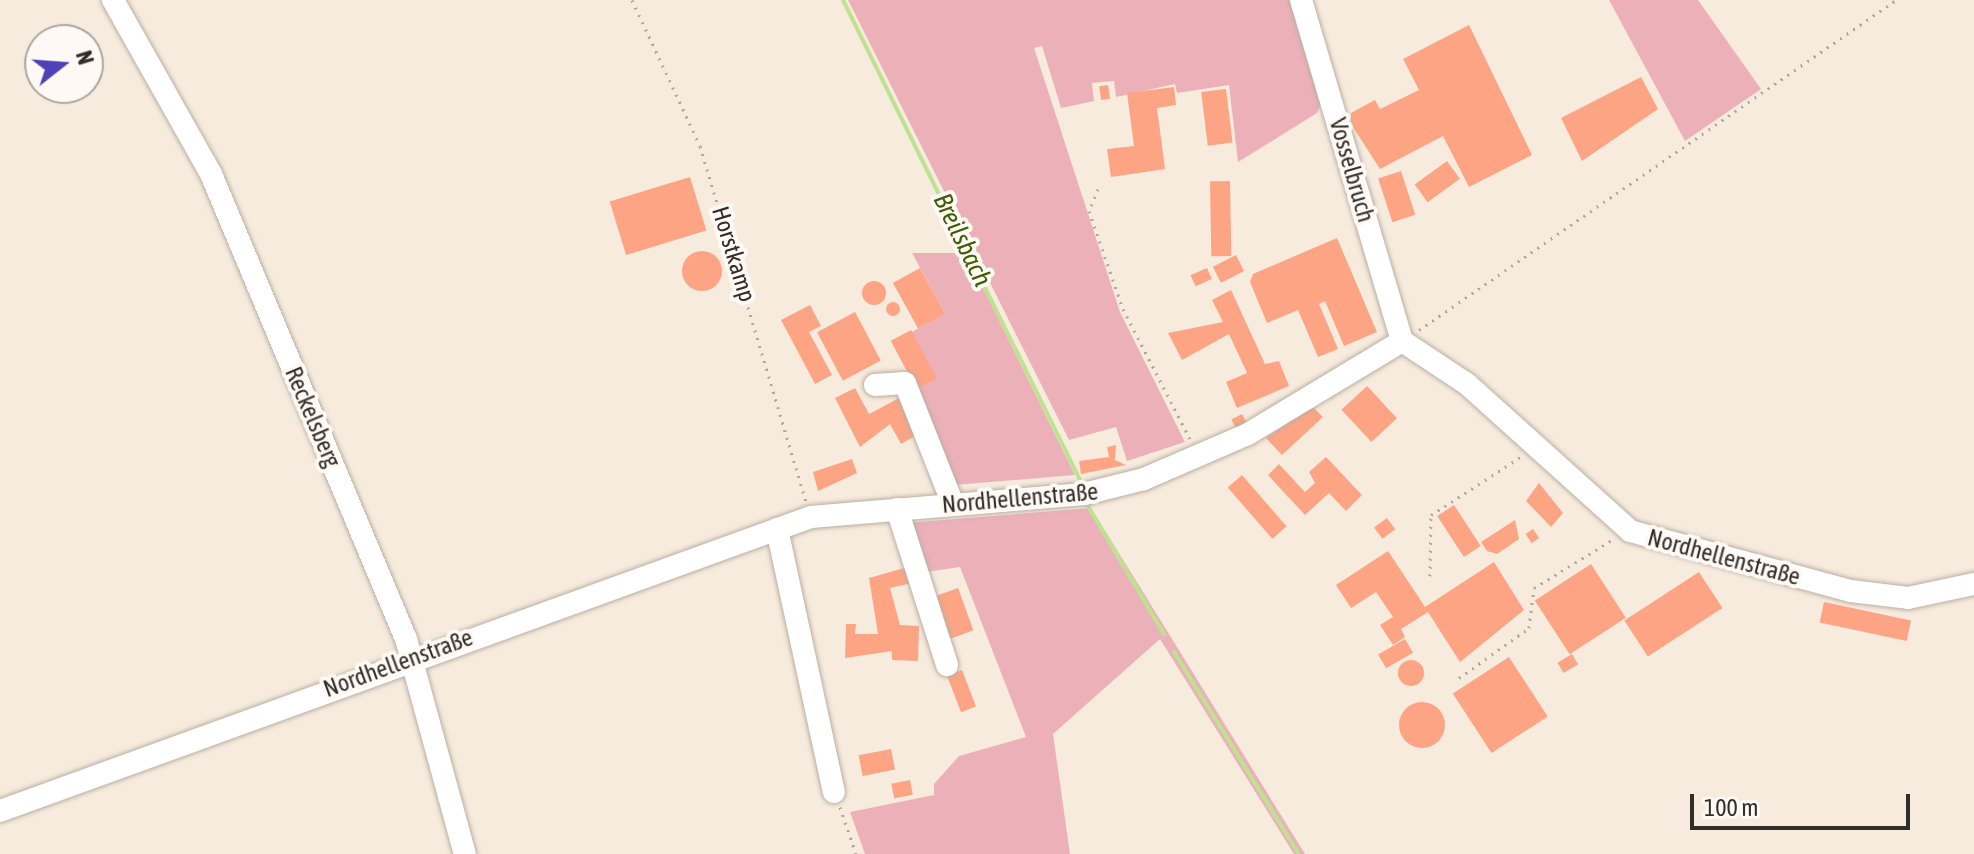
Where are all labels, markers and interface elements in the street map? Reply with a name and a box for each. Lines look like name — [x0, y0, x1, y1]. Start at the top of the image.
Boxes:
north arrow — [24, 24, 104, 104]
text: N — [71, 48, 99, 68]
street label: Vosselbruch — [1323, 115, 1381, 225]
water label: Breilsbach — [926, 188, 998, 292]
street label: Horstkamp — [706, 203, 762, 305]
street label: Reckelsberg — [279, 362, 347, 472]
street label: Nordhellenstraße — [941, 477, 1099, 519]
street label: Nordhellenstraße — [1645, 523, 1803, 591]
street label: Nordhellenstraße — [319, 623, 477, 703]
scale bar — [1694, 778, 1914, 828]
text: 100 m — [1704, 794, 1758, 821]

